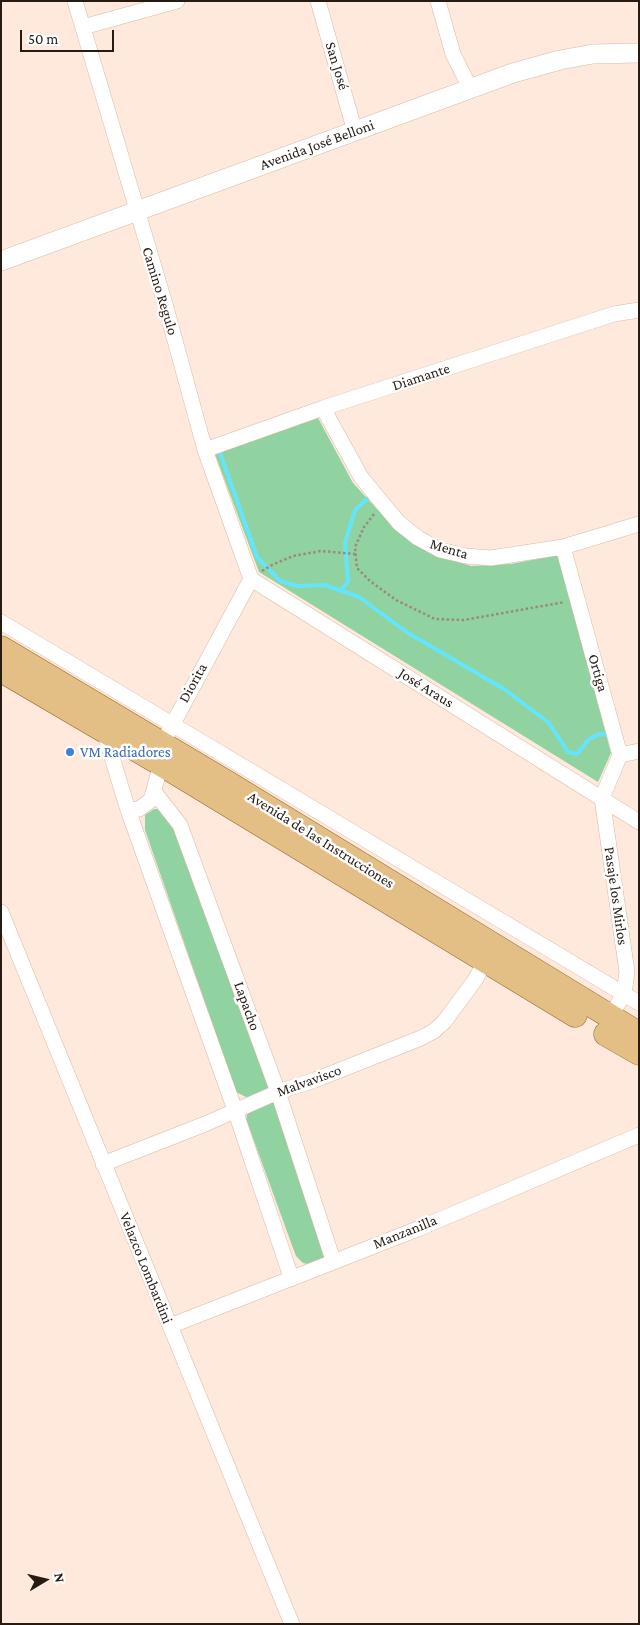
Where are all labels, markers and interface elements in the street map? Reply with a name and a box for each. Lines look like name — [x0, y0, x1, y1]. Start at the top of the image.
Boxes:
scale bar — [22, 20, 116, 52]
text: 50 m — [28, 31, 58, 47]
street label: San José — [321, 40, 353, 92]
street label: Avenida José Belloni — [257, 116, 377, 174]
street label: Camino Regulo — [138, 245, 182, 337]
street label: Diamante — [390, 359, 452, 395]
street label: Menta — [428, 535, 470, 563]
street label: Ortiga — [584, 652, 612, 694]
street label: Diorita — [175, 660, 211, 706]
street label: José Araus — [395, 664, 457, 712]
place label: VM Radiadores — [80, 743, 171, 761]
marker: VM Radiadores — [64, 746, 76, 758]
street label: Avenida de las Instrucciones — [245, 788, 397, 892]
street label: Pasaje los Mirlos — [600, 846, 632, 946]
street label: Lapacho — [230, 979, 264, 1033]
street label: Malvavisco — [274, 1061, 344, 1101]
street label: Velazco Lombardini — [115, 1210, 177, 1326]
street label: Manzanilla — [370, 1211, 440, 1253]
north arrow — [20, 1555, 70, 1605]
text: N — [51, 1572, 68, 1584]

